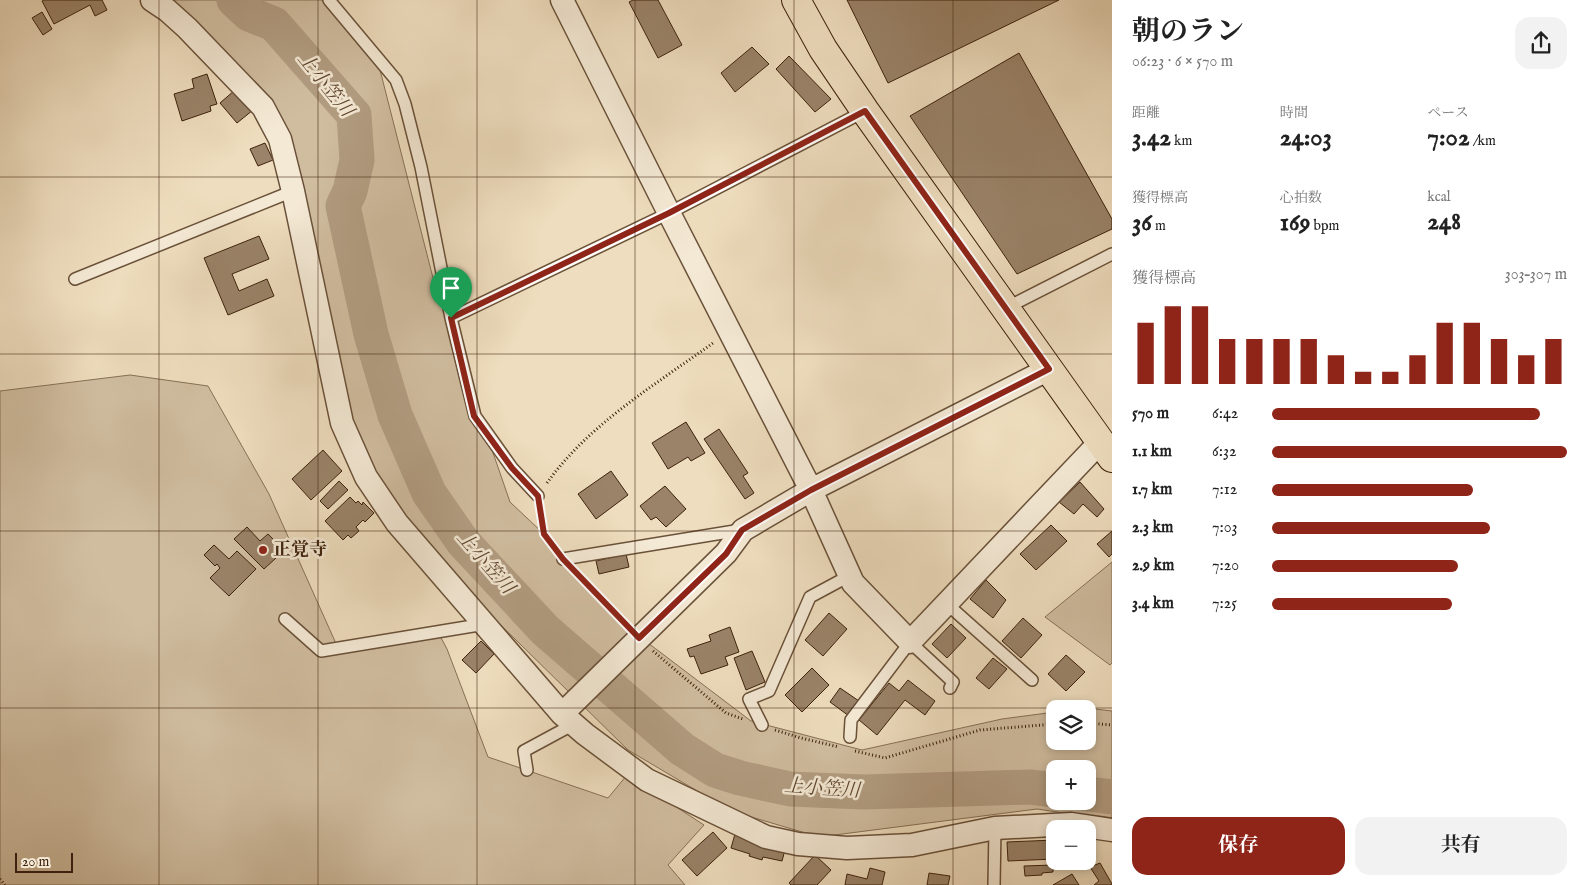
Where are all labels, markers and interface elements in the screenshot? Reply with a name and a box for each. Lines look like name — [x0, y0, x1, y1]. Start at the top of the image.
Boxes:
text: 朝のラン — [1132, 15, 1244, 50]
button: share — [1515, 17, 1567, 69]
water label: 上小笠川 — [292, 48, 359, 124]
text: 06:23 · 6 × 570 m — [1132, 52, 1233, 72]
text: 距離 — [1132, 104, 1160, 122]
text: 時間 — [1280, 104, 1308, 122]
text: ペース — [1427, 104, 1469, 122]
text: 3.42 — [1132, 122, 1171, 154]
text: 24:03 — [1280, 122, 1332, 154]
text: 7:02 — [1427, 122, 1470, 154]
text: km — [1171, 132, 1192, 150]
text: /km — [1470, 132, 1496, 150]
text: kcal — [1427, 188, 1451, 206]
text: 獲得標高 — [1132, 189, 1188, 207]
text: 心拍数 — [1280, 189, 1322, 207]
text: 248 — [1427, 206, 1461, 238]
text: 36 — [1132, 207, 1152, 239]
text: 169 — [1280, 207, 1310, 239]
text: m — [1152, 217, 1166, 235]
text: bpm — [1310, 217, 1339, 235]
text: 303–307 m — [1505, 265, 1567, 285]
pin — [430, 267, 472, 318]
text: 獲得標高 — [1132, 269, 1196, 289]
icon: arrive — [437, 274, 465, 302]
text: 570 m — [1132, 404, 1169, 424]
text: 6:42 — [1212, 404, 1238, 424]
text: 1.1 km — [1132, 442, 1172, 462]
text: 6:32 — [1212, 442, 1236, 462]
text: 1.7 km — [1132, 480, 1172, 500]
text: 7:12 — [1212, 480, 1237, 500]
text: 2.3 km — [1132, 518, 1173, 538]
text: 7:03 — [1212, 518, 1238, 538]
water label: 上小笠川 — [451, 526, 520, 601]
place label: 正覚寺 — [273, 539, 327, 562]
marker: 正覚寺 — [257, 544, 269, 556]
text: 2.9 km — [1132, 556, 1174, 576]
text: 7:20 — [1212, 556, 1239, 576]
text: 3.4 km — [1132, 594, 1174, 614]
text: 7:25 — [1212, 594, 1237, 614]
map controls — [1046, 700, 1096, 870]
button: layers — [1046, 700, 1096, 750]
button: + — [1046, 760, 1096, 810]
water label: 上小笠川 — [783, 774, 863, 804]
button: 保存 — [1132, 817, 1345, 875]
button: 共有 — [1355, 817, 1567, 875]
button: − — [1046, 820, 1096, 870]
scale bar — [15, 850, 72, 873]
text: 20 m — [22, 853, 49, 871]

